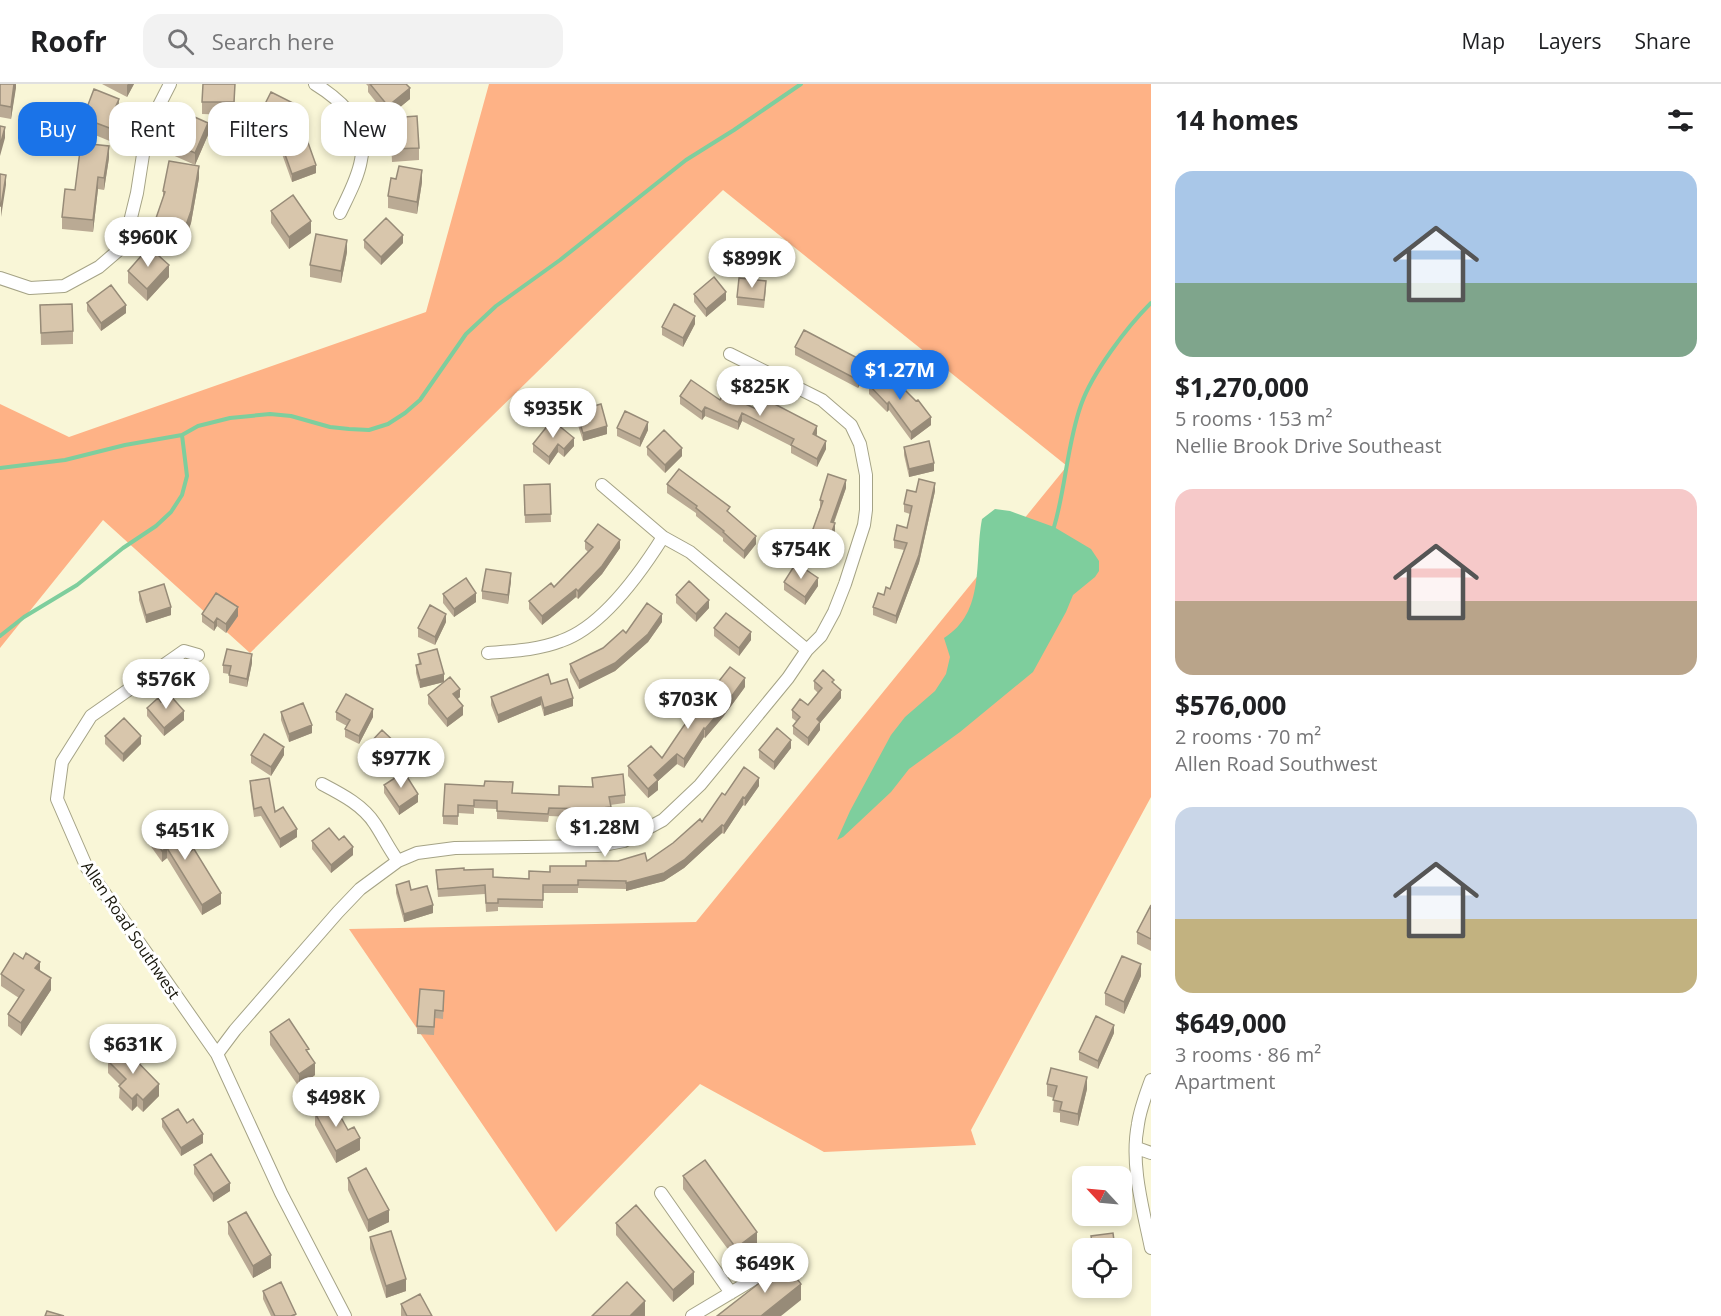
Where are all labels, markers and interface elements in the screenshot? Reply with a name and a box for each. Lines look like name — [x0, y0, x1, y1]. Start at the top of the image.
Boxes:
search box — [143, 14, 563, 68]
text: Roofr — [30, 22, 107, 60]
icon: search — [164, 25, 197, 58]
text: Search here — [212, 26, 334, 56]
text: Map — [1462, 27, 1505, 55]
text: Layers — [1538, 27, 1602, 55]
text: Share — [1635, 27, 1691, 55]
chip: Buy — [18, 102, 97, 156]
chip: Rent — [109, 102, 196, 156]
chip: Filters — [208, 102, 309, 156]
chip: New — [321, 102, 407, 156]
text: 14 homes — [1175, 102, 1299, 138]
icon: filters — [1664, 104, 1697, 137]
icon: home — [1382, 210, 1490, 318]
pin: $960K — [106, 217, 190, 268]
text: $960K — [118, 223, 178, 250]
pin: $899K — [710, 238, 794, 289]
text: $899K — [722, 244, 782, 271]
pin: $1.27M — [851, 350, 949, 401]
text: $1.27M — [865, 356, 935, 383]
pin: $825K — [718, 366, 802, 417]
text: $1,270,000 — [1175, 369, 1309, 405]
text: $825K — [730, 372, 790, 399]
pin: $935K — [511, 388, 595, 439]
text: $935K — [523, 394, 583, 421]
text: 5 rooms · 153 m² — [1175, 405, 1333, 432]
text: Nellie Brook Drive Southeast — [1175, 432, 1442, 459]
icon: home — [1382, 528, 1490, 636]
pin: $754K — [759, 529, 843, 580]
text: $754K — [771, 535, 831, 562]
pin: $576K — [124, 659, 208, 710]
text: $576K — [136, 665, 196, 692]
pin: $703K — [646, 679, 730, 730]
text: $703K — [658, 685, 718, 712]
text: $576,000 — [1175, 687, 1286, 723]
text: 2 rooms · 70 m² — [1175, 723, 1321, 750]
pin: $977K — [359, 738, 443, 789]
text: $977K — [371, 744, 431, 771]
text: Allen Road Southwest — [1175, 750, 1377, 777]
pin: $1.28M — [556, 807, 654, 858]
pin: $451K — [143, 810, 227, 861]
text: $1.28M — [570, 813, 640, 840]
text: $451K — [155, 816, 215, 843]
icon: home — [1382, 846, 1490, 954]
street label: Allen Road Southwest — [77, 857, 186, 1004]
text: $649,000 — [1175, 1005, 1286, 1041]
pin: $631K — [91, 1024, 175, 1075]
text: $631K — [103, 1030, 163, 1057]
text: 3 rooms · 86 m² — [1175, 1041, 1321, 1068]
text: Apartment — [1175, 1068, 1275, 1095]
pin: $498K — [294, 1077, 378, 1128]
text: $498K — [306, 1083, 366, 1110]
north arrow — [1072, 1166, 1132, 1226]
map controls — [1072, 1166, 1132, 1298]
button: locate — [1072, 1238, 1132, 1298]
pin: $649K — [723, 1243, 807, 1294]
text: $649K — [735, 1249, 795, 1276]

